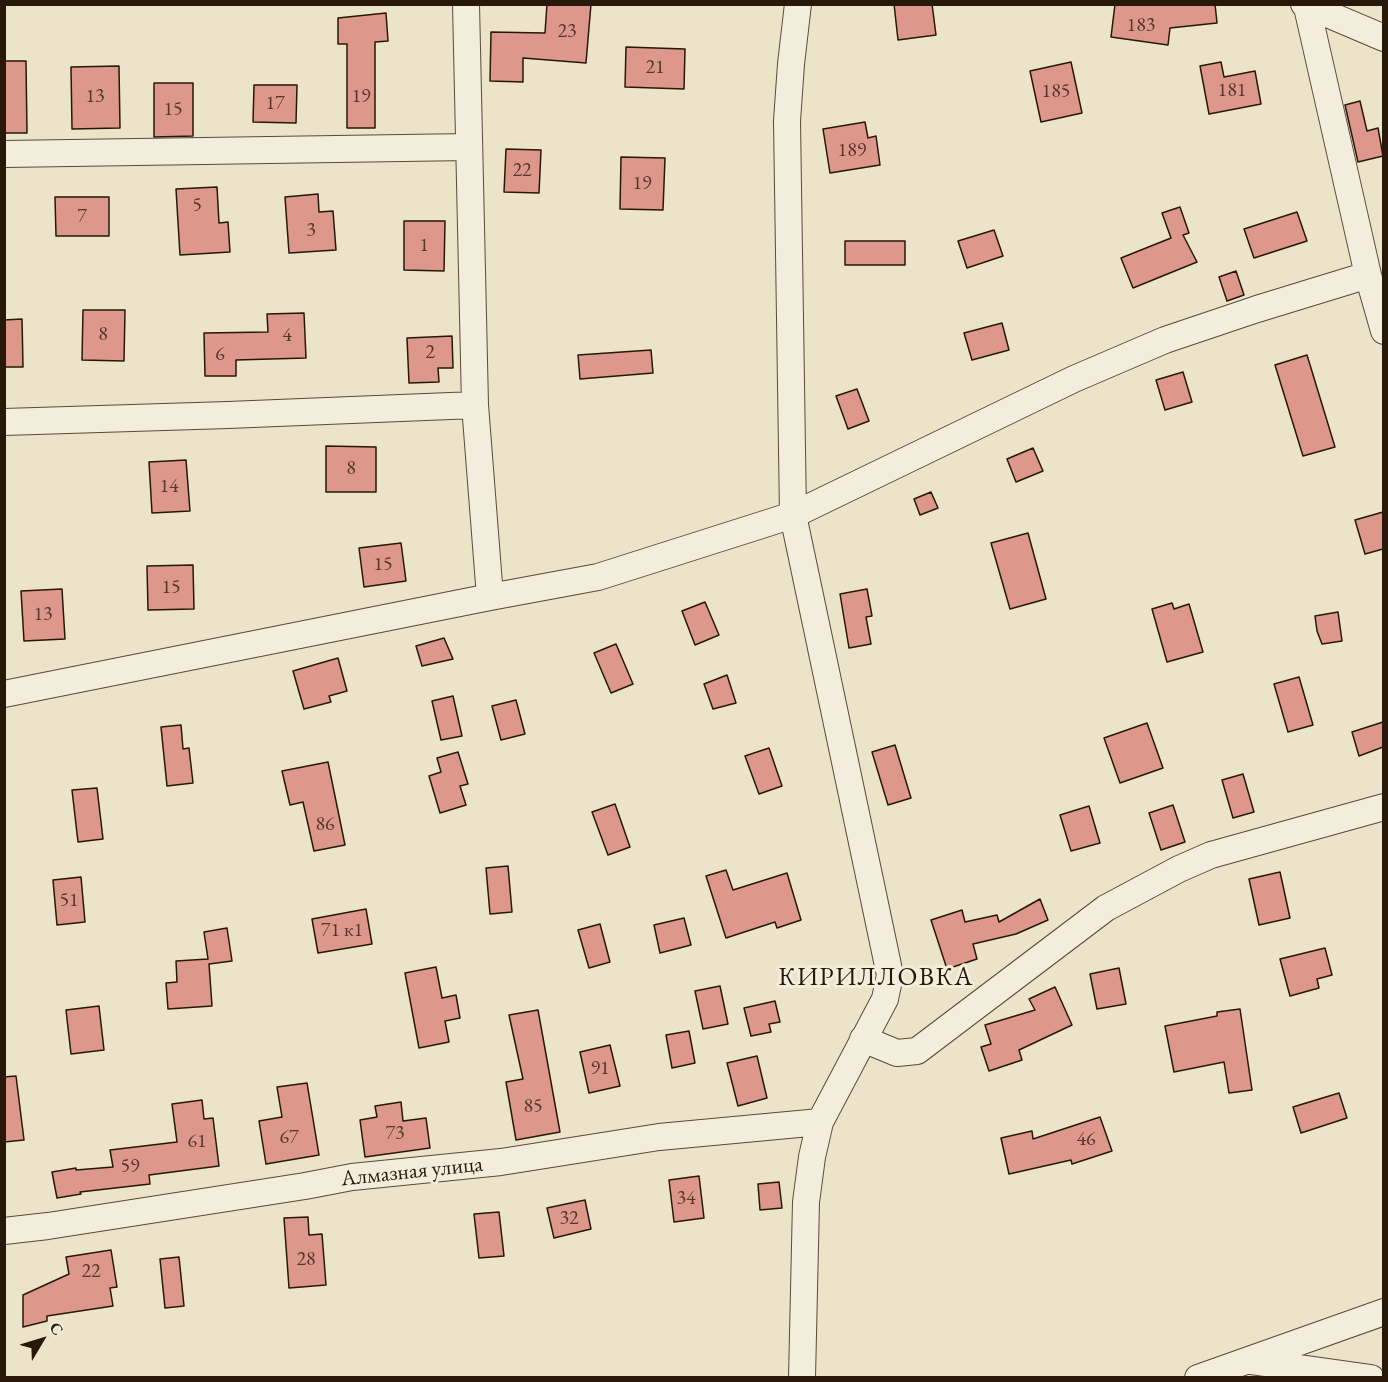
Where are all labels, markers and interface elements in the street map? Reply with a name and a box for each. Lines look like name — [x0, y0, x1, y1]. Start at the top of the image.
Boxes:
house number: 183 — [1127, 14, 1155, 38]
house number: 23 — [557, 20, 577, 44]
house number: 21 — [645, 56, 665, 80]
house number: 181 — [1218, 79, 1246, 103]
house number: 185 — [1042, 80, 1070, 104]
house number: 13 — [85, 85, 105, 109]
house number: 19 — [351, 85, 371, 109]
house number: 17 — [265, 92, 285, 116]
house number: 15 — [163, 98, 183, 122]
house number: 189 — [838, 139, 866, 163]
house number: 22 — [512, 159, 532, 183]
house number: 19 — [632, 172, 652, 196]
house number: 5 — [192, 194, 202, 218]
house number: 7 — [77, 205, 87, 229]
house number: 3 — [306, 219, 316, 243]
house number: 1 — [419, 234, 429, 258]
house number: 8 — [98, 323, 108, 347]
house number: 4 — [282, 324, 292, 348]
house number: 2 — [425, 341, 435, 365]
house number: 6 — [215, 343, 225, 367]
house number: 8 — [346, 457, 356, 481]
house number: 14 — [159, 475, 179, 499]
house number: 15 — [373, 553, 393, 577]
house number: 15 — [161, 576, 181, 600]
house number: 13 — [33, 603, 53, 627]
house number: 86 — [315, 813, 335, 837]
house number: 51 — [59, 889, 79, 913]
house number: 71 к1 — [321, 919, 363, 943]
district label: КИРИЛЛОВКА — [778, 962, 974, 994]
house number: 91 — [590, 1057, 610, 1081]
house number: 85 — [523, 1095, 543, 1119]
house number: 73 — [385, 1122, 405, 1146]
house number: 67 — [279, 1126, 299, 1150]
house number: 46 — [1076, 1128, 1096, 1152]
house number: 61 — [187, 1130, 207, 1154]
street label: Алмазная улица — [340, 1151, 484, 1193]
house number: 59 — [120, 1155, 140, 1179]
house number: 34 — [676, 1187, 696, 1211]
house number: 32 — [559, 1207, 579, 1231]
house number: 28 — [296, 1248, 316, 1272]
house number: 22 — [81, 1260, 101, 1284]
north arrow — [12, 1310, 72, 1370]
text: С — [45, 1318, 68, 1340]

